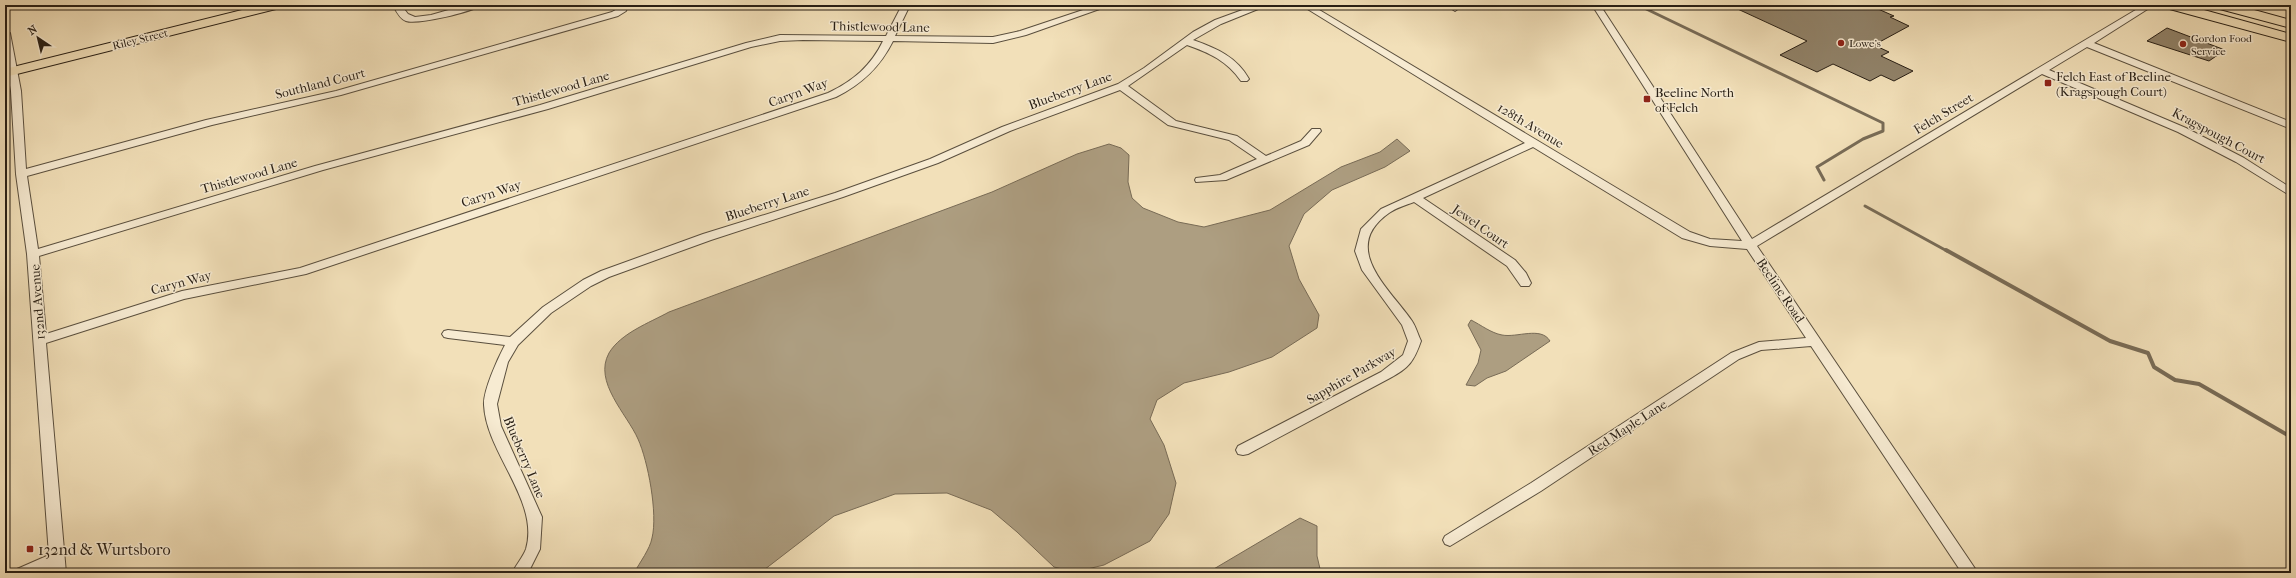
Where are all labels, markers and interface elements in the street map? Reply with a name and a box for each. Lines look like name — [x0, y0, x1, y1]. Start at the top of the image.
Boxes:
north arrow — [18, 18, 58, 58]
street label: Thistlewood Lane — [830, 18, 931, 35]
text: N — [25, 22, 40, 38]
street label: Riley Street — [111, 26, 169, 53]
place label: Gordon Food Service — [2191, 32, 2253, 58]
place label: Lowe's — [1849, 37, 1881, 50]
marker: Lowe's — [1836, 38, 1846, 48]
marker: Gordon Food Service — [2178, 39, 2188, 49]
street label: Southland Court — [274, 65, 367, 102]
street label: Thistlewood Lane — [511, 67, 612, 109]
street label: Blueberry Lane — [1026, 68, 1114, 112]
place label: Felch East of Beeline (Kragspough Court) — [2056, 69, 2171, 99]
street label: Caryn Way — [766, 74, 831, 110]
marker: Felch East of Beeline (Kragspough Court) — [2043, 78, 2053, 88]
place label: Beeline North of Felch — [1655, 85, 1735, 115]
street label: Felch Street — [1911, 90, 1976, 137]
marker: Beeline North of Felch — [1642, 94, 1652, 104]
street label: 128th Avenue — [1495, 100, 1567, 151]
street label: Kragspough Court — [2170, 105, 2268, 167]
street label: Thistlewood Lane — [199, 154, 300, 196]
street label: Caryn Way — [459, 176, 524, 210]
street label: Blueberry Lane — [723, 183, 812, 224]
street label: Jewel Court — [1449, 201, 1512, 252]
street label: Beeline Road — [1754, 255, 1808, 326]
street label: 132nd Avenue — [27, 263, 48, 340]
street label: Caryn Way — [149, 267, 214, 298]
street label: Sapphire Parkway — [1304, 343, 1400, 407]
street label: Red Maple Lane — [1585, 396, 1670, 458]
street label: Blueberry Lane — [501, 414, 549, 501]
place label: 132nd & Wurtsboro — [38, 540, 171, 559]
marker: 132nd & Wurtsboro — [25, 544, 35, 554]

